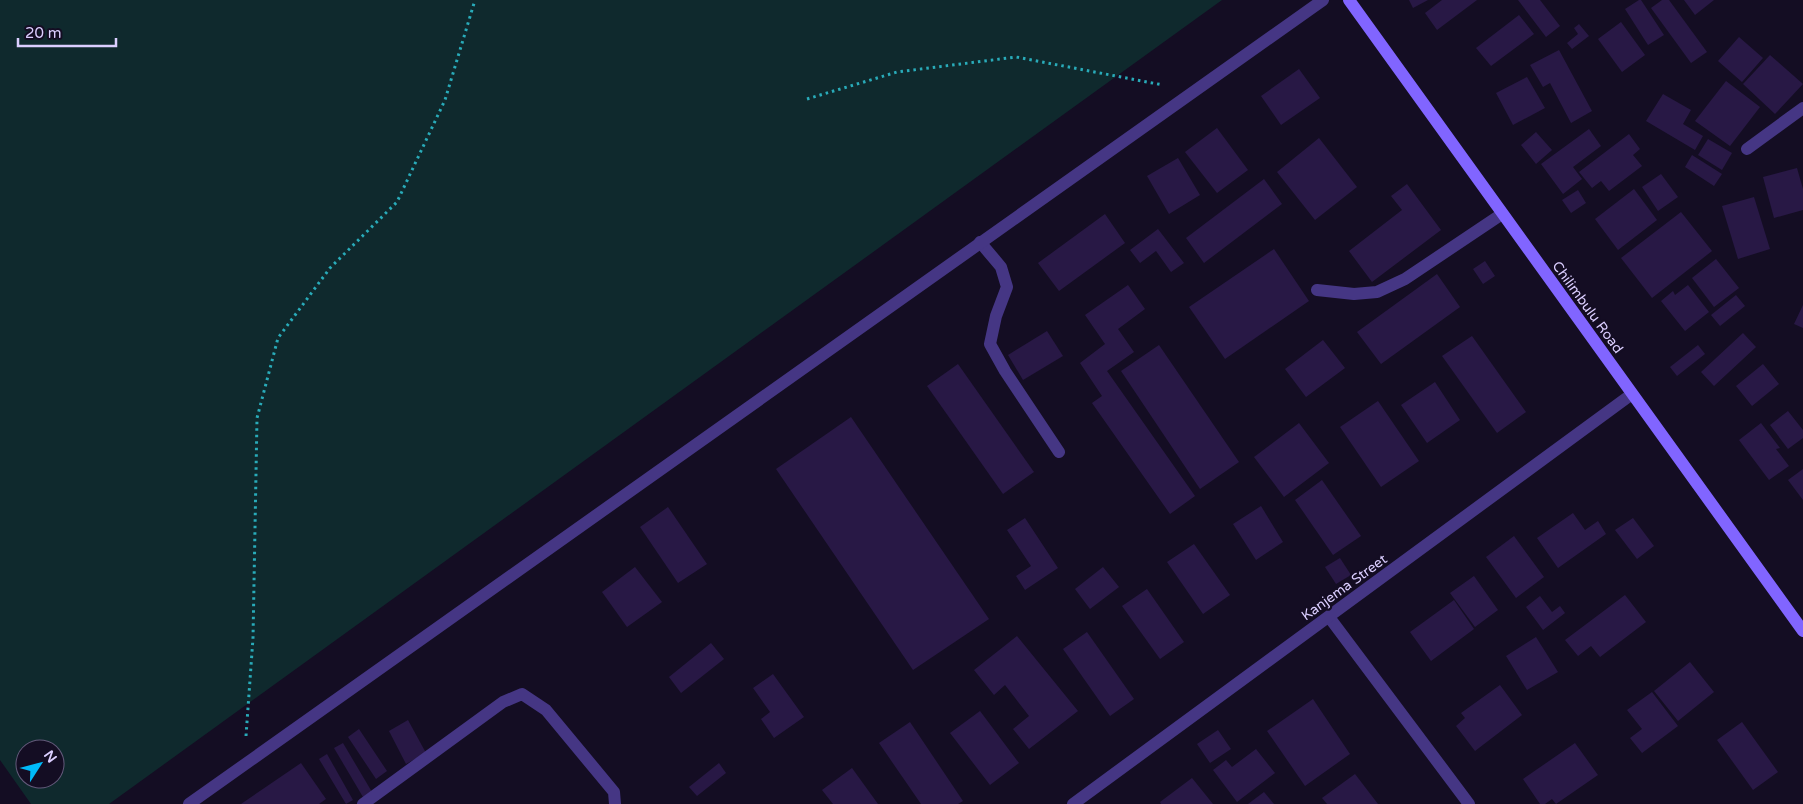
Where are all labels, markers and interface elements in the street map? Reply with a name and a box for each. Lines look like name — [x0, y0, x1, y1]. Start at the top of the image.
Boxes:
scale bar — [18, 15, 115, 47]
text: 20 m — [25, 24, 62, 42]
street label: Chilimbulu Road — [1548, 258, 1627, 357]
street label: Kanjema Street — [1298, 550, 1391, 624]
north arrow — [15, 739, 65, 789]
text: N — [40, 747, 60, 766]

